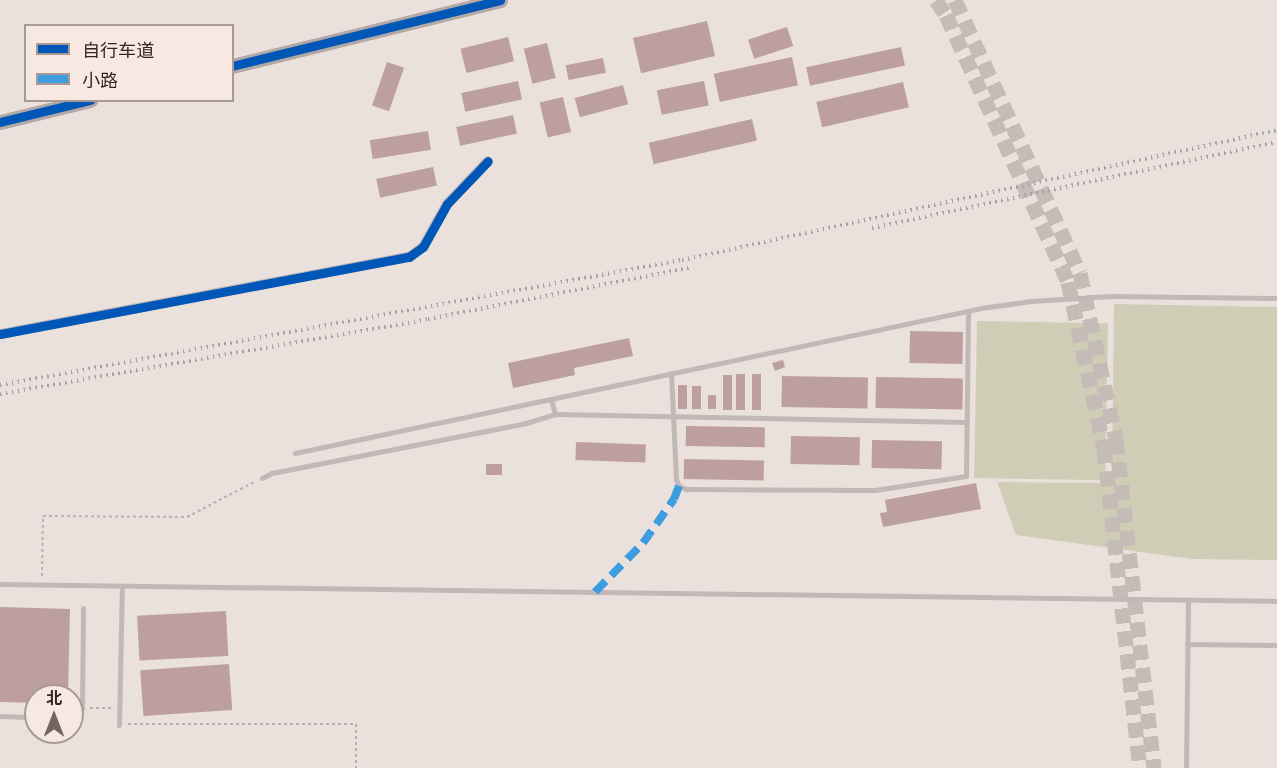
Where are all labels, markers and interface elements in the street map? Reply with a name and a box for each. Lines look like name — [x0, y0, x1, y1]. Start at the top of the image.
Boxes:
legend — [24, 24, 234, 102]
text: 自行车道 — [82, 40, 154, 61]
text: 小路 — [82, 70, 118, 91]
north arrow — [24, 684, 84, 744]
text: 北 — [46, 689, 62, 707]

